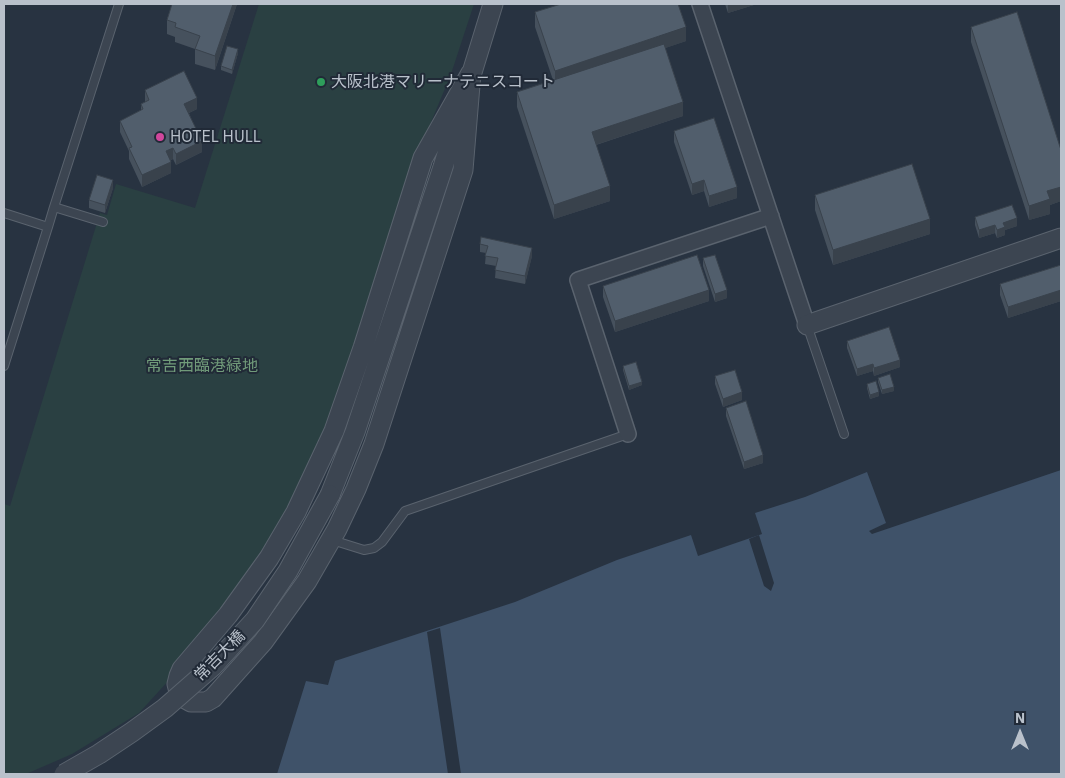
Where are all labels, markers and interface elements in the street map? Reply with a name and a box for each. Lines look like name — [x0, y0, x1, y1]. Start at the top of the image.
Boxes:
place label: 大阪北港マリーナテニスコート — [331, 72, 555, 92]
marker: 大阪北港マリーナテニスコート — [315, 76, 327, 88]
place label: HOTEL HULL — [170, 127, 261, 147]
marker: HOTEL HULL — [154, 131, 166, 143]
park label: 常吉西臨港緑地 — [146, 356, 258, 376]
street label: 常吉大橋 — [191, 627, 249, 685]
north arrow — [995, 708, 1045, 758]
text: N — [1015, 709, 1025, 727]

